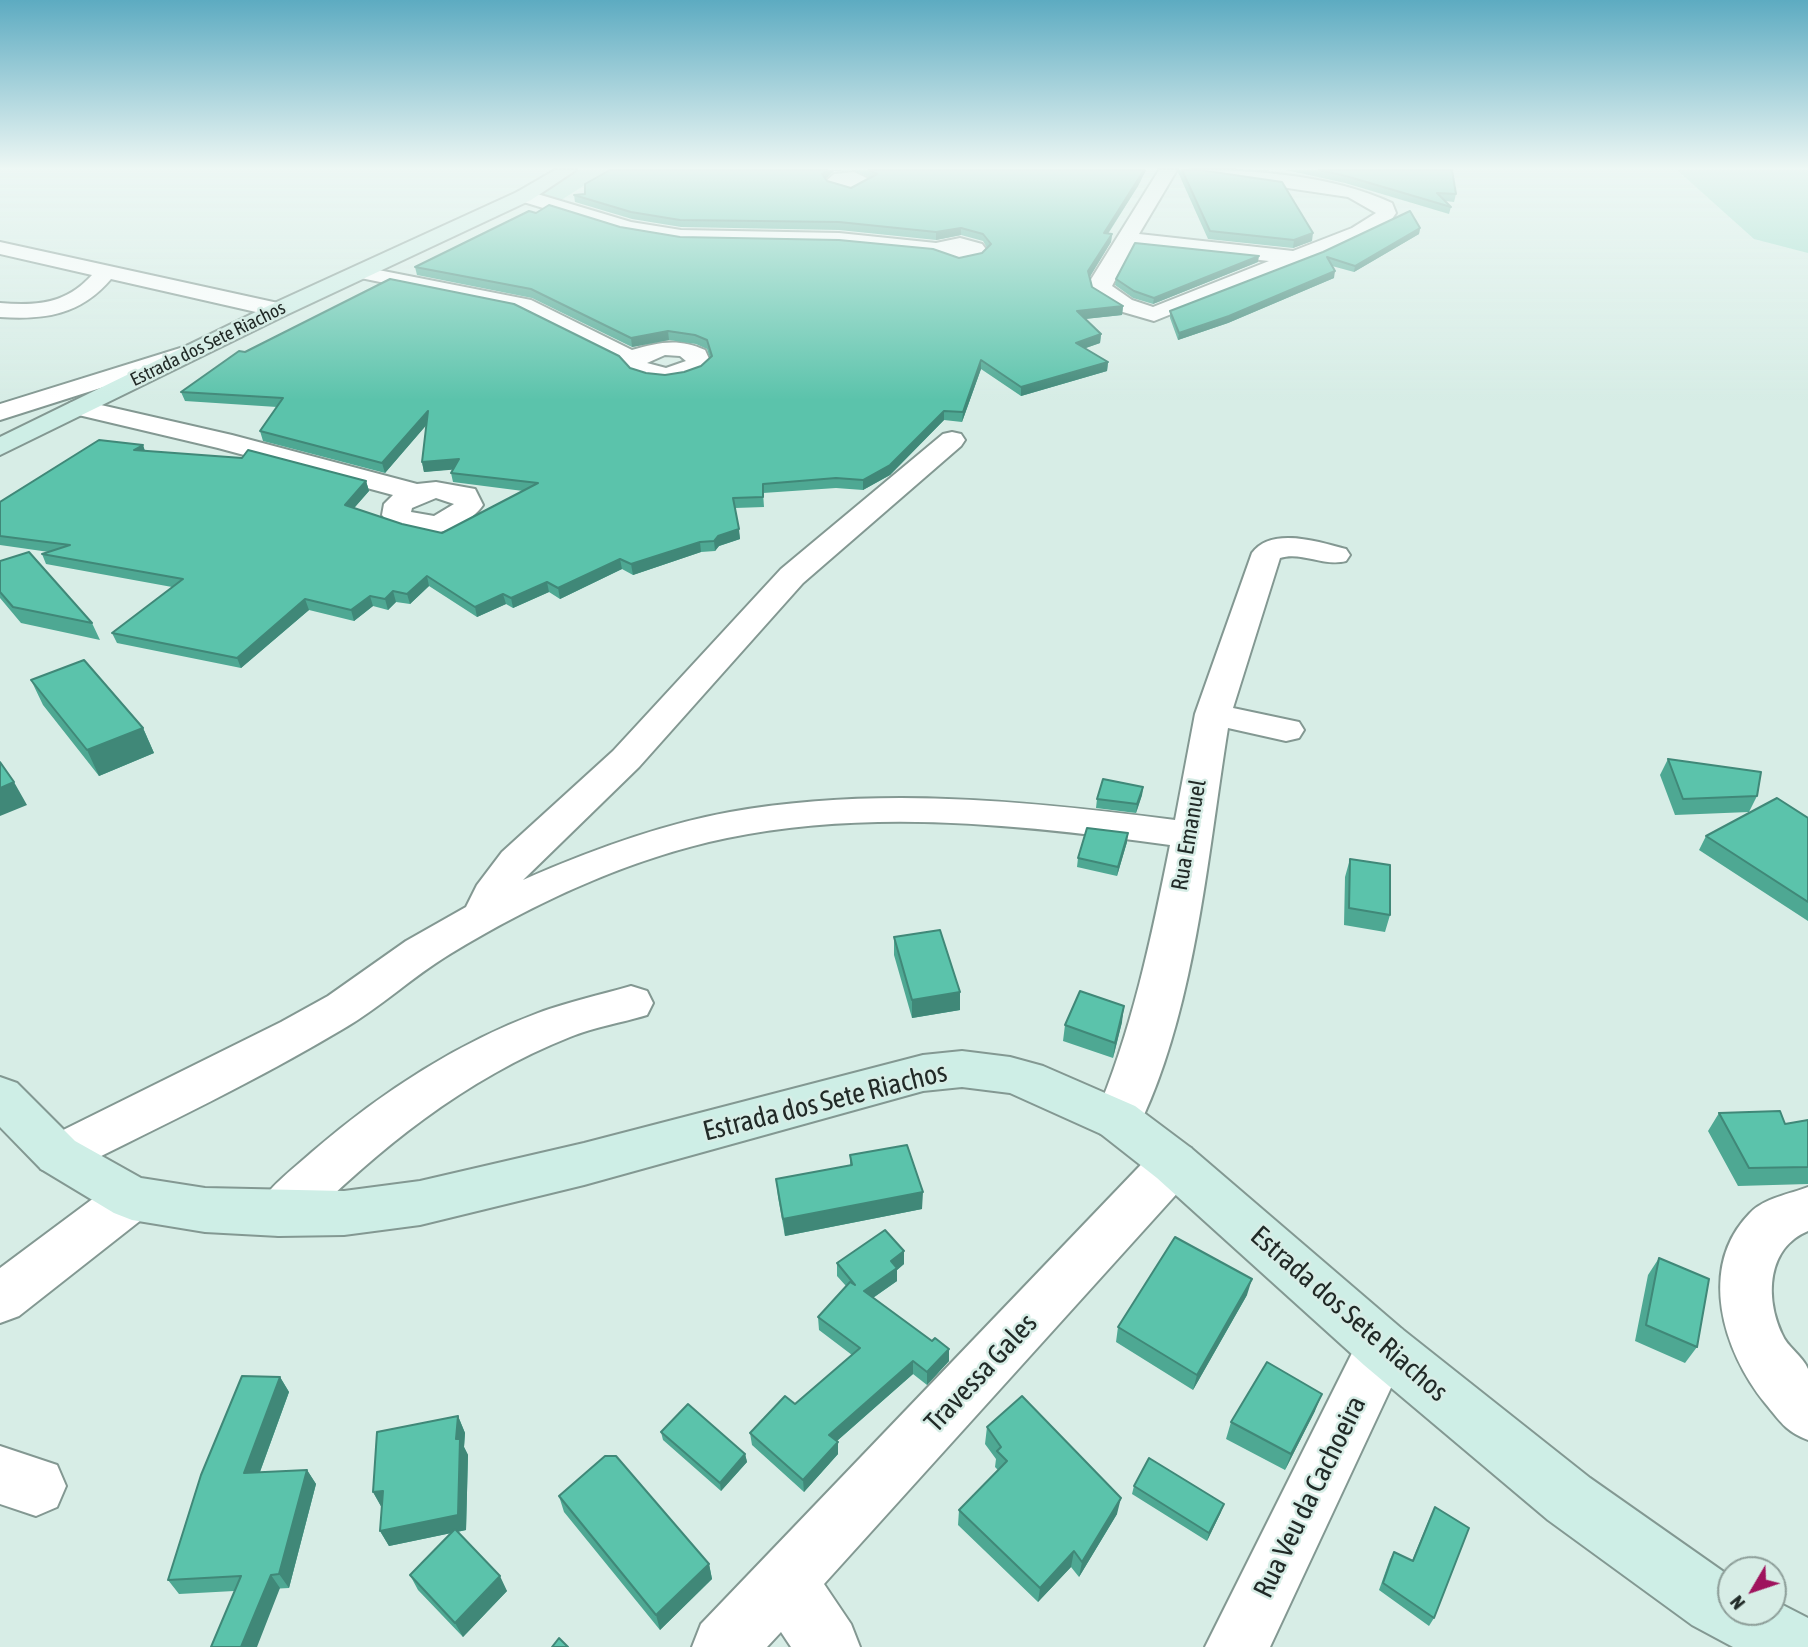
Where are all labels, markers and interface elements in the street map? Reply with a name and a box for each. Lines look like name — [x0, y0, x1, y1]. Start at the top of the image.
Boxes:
street label: Estrada dos Sete Riachos — [127, 297, 289, 391]
street label: Rua Emanuel — [1166, 777, 1212, 893]
street label: Estrada dos Sete Riachos — [700, 1055, 950, 1149]
street label: Estrada dos Sete Riachos — [1244, 1219, 1454, 1409]
street label: Travessa Gales — [918, 1307, 1044, 1439]
street label: Rua Veu da Cachoeira — [1247, 1391, 1373, 1603]
north arrow — [1717, 1556, 1787, 1626]
text: N — [1725, 1592, 1749, 1614]

